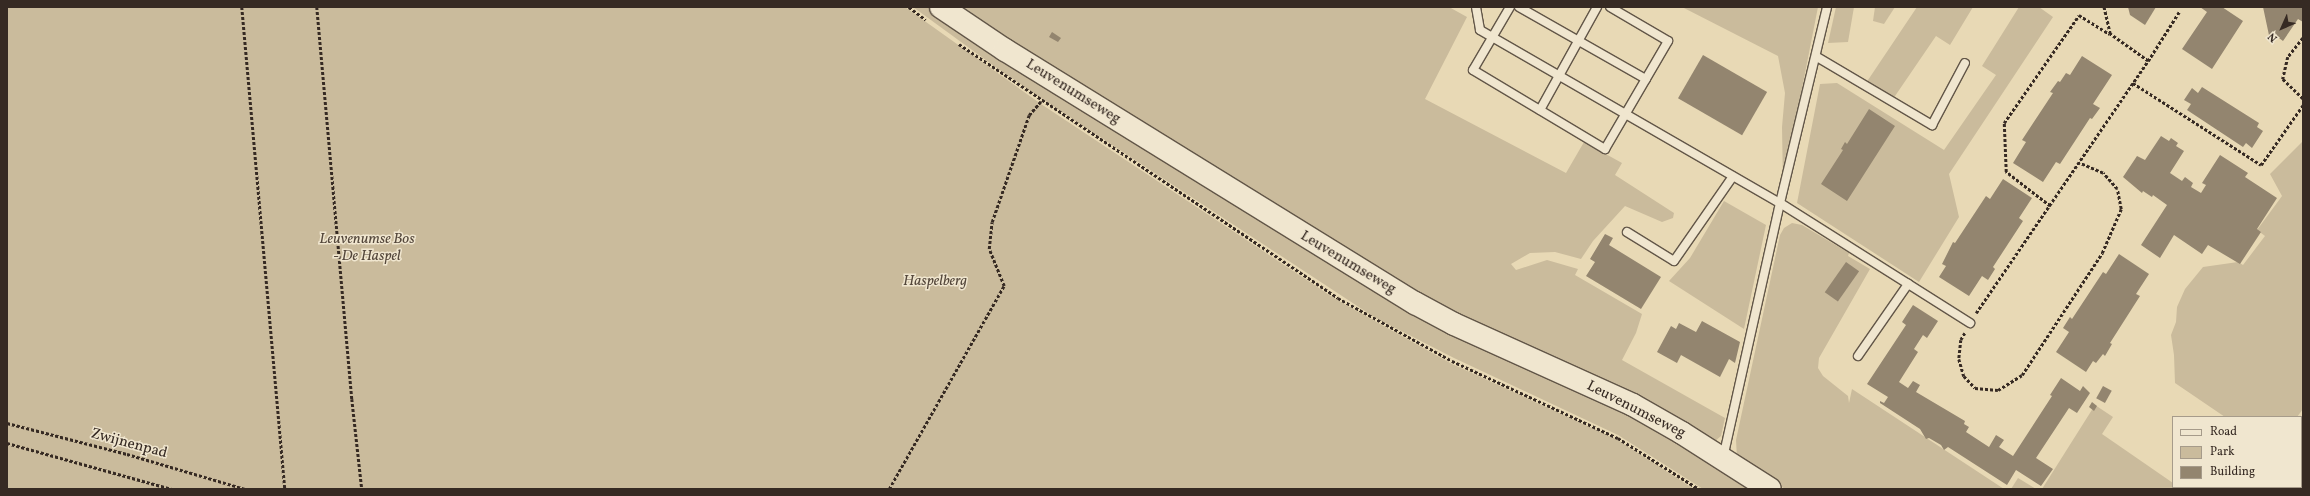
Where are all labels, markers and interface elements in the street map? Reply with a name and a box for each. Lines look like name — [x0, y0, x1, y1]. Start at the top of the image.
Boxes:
north arrow — [2262, 8, 2302, 48]
text: N — [2265, 29, 2281, 45]
street label: Leuvenumseweg — [1022, 56, 1124, 128]
street label: Leuvenumseweg — [1297, 227, 1399, 299]
park label: Leuvenumse Bos - De Haspel — [319, 230, 415, 265]
park label: Haspelberg — [903, 273, 967, 291]
street label: Leuvenumseweg — [1583, 377, 1689, 443]
legend — [2172, 416, 2302, 488]
text: Road — [2210, 424, 2237, 440]
street label: Zwijnenpad — [89, 425, 169, 463]
text: Park — [2210, 444, 2235, 460]
text: Building — [2210, 464, 2255, 480]

